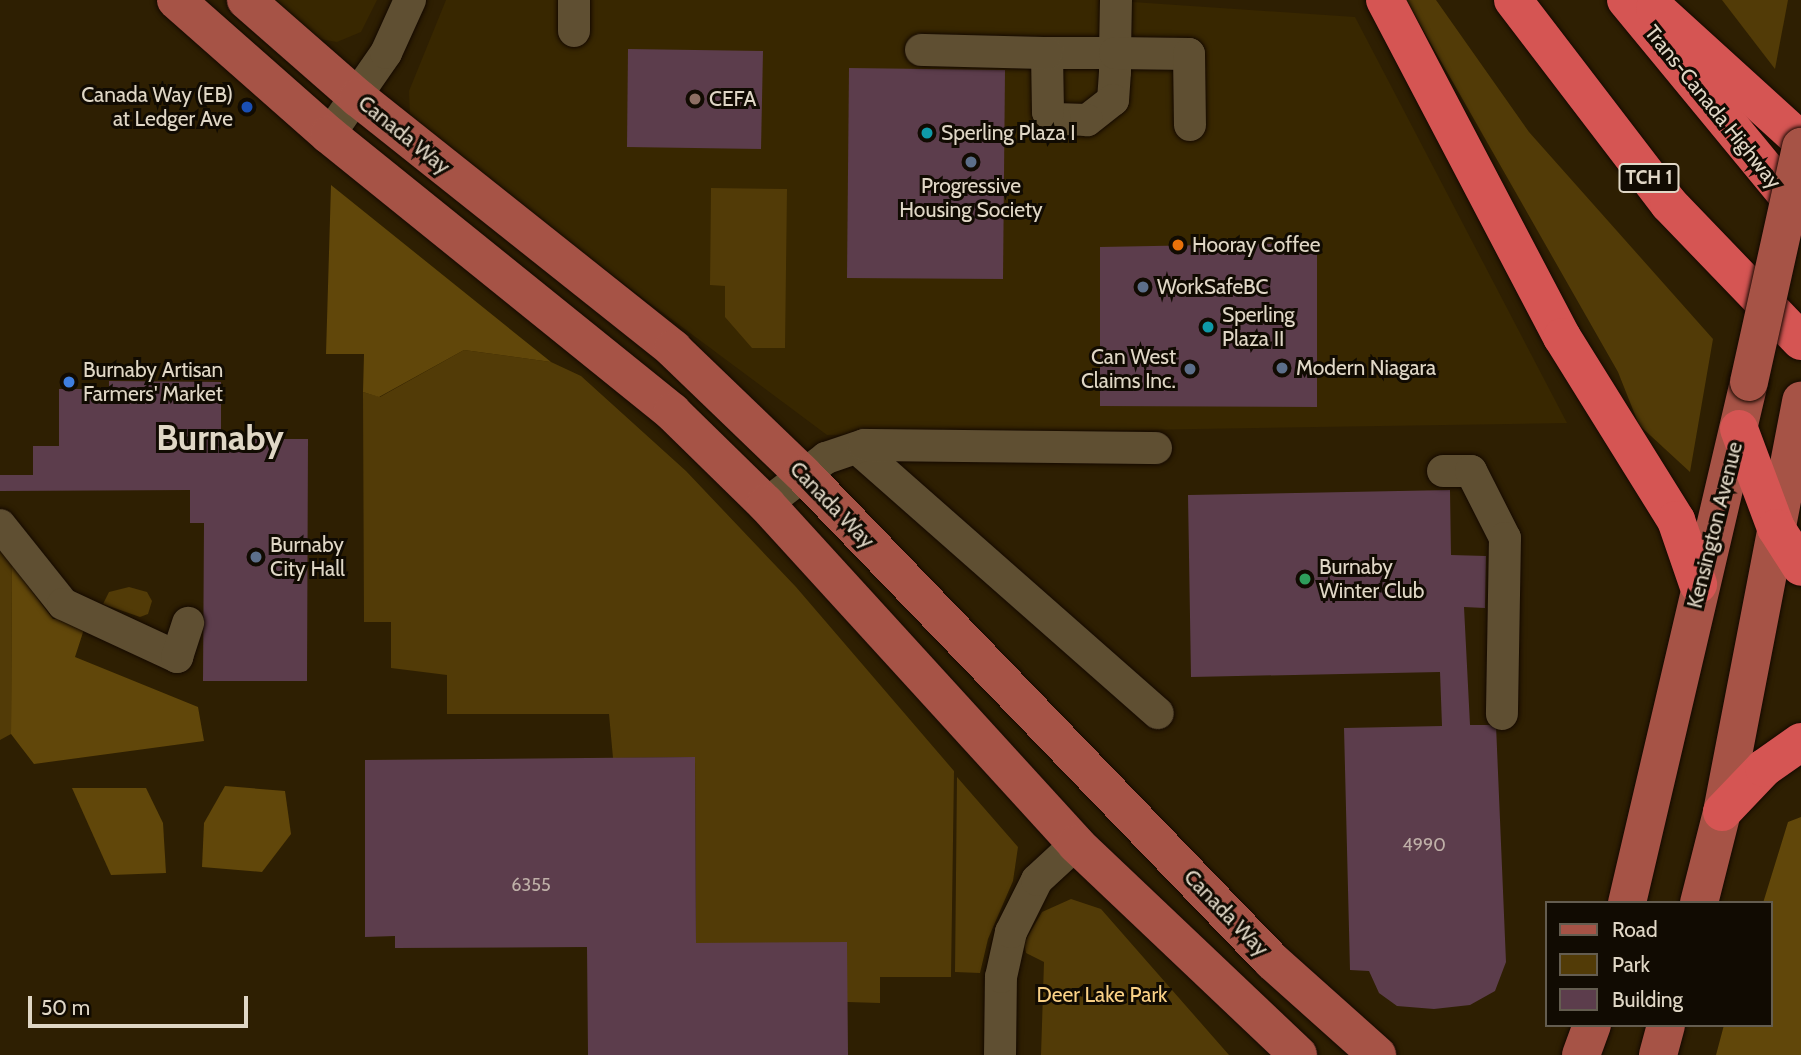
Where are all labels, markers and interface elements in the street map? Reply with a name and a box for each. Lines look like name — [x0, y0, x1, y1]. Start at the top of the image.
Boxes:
street label: Trans-Canada Highway — [1639, 20, 1787, 194]
place label: Canada Way (EB) at Ledger Ave — [81, 82, 233, 132]
place label: CEFA — [709, 86, 756, 112]
street label: Canada Way — [353, 90, 455, 180]
marker: CEFA — [687, 91, 703, 107]
marker: Canada Way (EB) at Ledger Ave — [239, 99, 255, 115]
place label: Sperling Plaza I — [941, 120, 1076, 146]
marker: Sperling Plaza I — [919, 125, 935, 141]
marker: Progressive Housing Society — [963, 154, 979, 170]
road number: TCH 1 — [1618, 162, 1680, 194]
place label: Progressive Housing Society — [899, 173, 1043, 223]
place label: Hooray Coffee — [1192, 232, 1320, 258]
marker: Hooray Coffee — [1170, 237, 1186, 253]
place label: WorkSafeBC — [1157, 274, 1269, 300]
marker: WorkSafeBC — [1135, 279, 1151, 295]
place label: Sperling Plaza II — [1222, 302, 1295, 352]
marker: Sperling Plaza II — [1200, 319, 1216, 335]
place label: Can West Claims Inc. — [1081, 344, 1176, 394]
place label: Modern Niagara — [1296, 355, 1436, 381]
place label: Burnaby Artisan Farmers' Market — [83, 357, 223, 407]
marker: Modern Niagara — [1274, 360, 1290, 376]
marker: Can West Claims Inc. — [1182, 361, 1198, 377]
marker: Burnaby Artisan Farmers' Market — [61, 374, 77, 390]
district label: Burnaby — [156, 417, 284, 459]
street label: Kensington Avenue — [1682, 439, 1748, 611]
street label: Canada Way — [785, 456, 879, 554]
place label: Burnaby City Hall — [270, 532, 345, 582]
marker: Burnaby City Hall — [248, 549, 264, 565]
place label: Burnaby Winter Club — [1319, 554, 1424, 604]
marker: Burnaby Winter Club — [1297, 571, 1313, 587]
house number: 4990 — [1402, 834, 1446, 856]
street label: Canada Way — [1179, 864, 1273, 962]
house number: 6355 — [511, 874, 551, 896]
legend — [1546, 901, 1773, 1027]
text: Road — [1612, 917, 1658, 942]
text: Park — [1612, 952, 1650, 977]
scale bar — [32, 982, 252, 1026]
park label: Deer Lake Park — [1037, 982, 1167, 1008]
text: Building — [1612, 987, 1683, 1012]
text: 50 m — [41, 995, 90, 1020]

